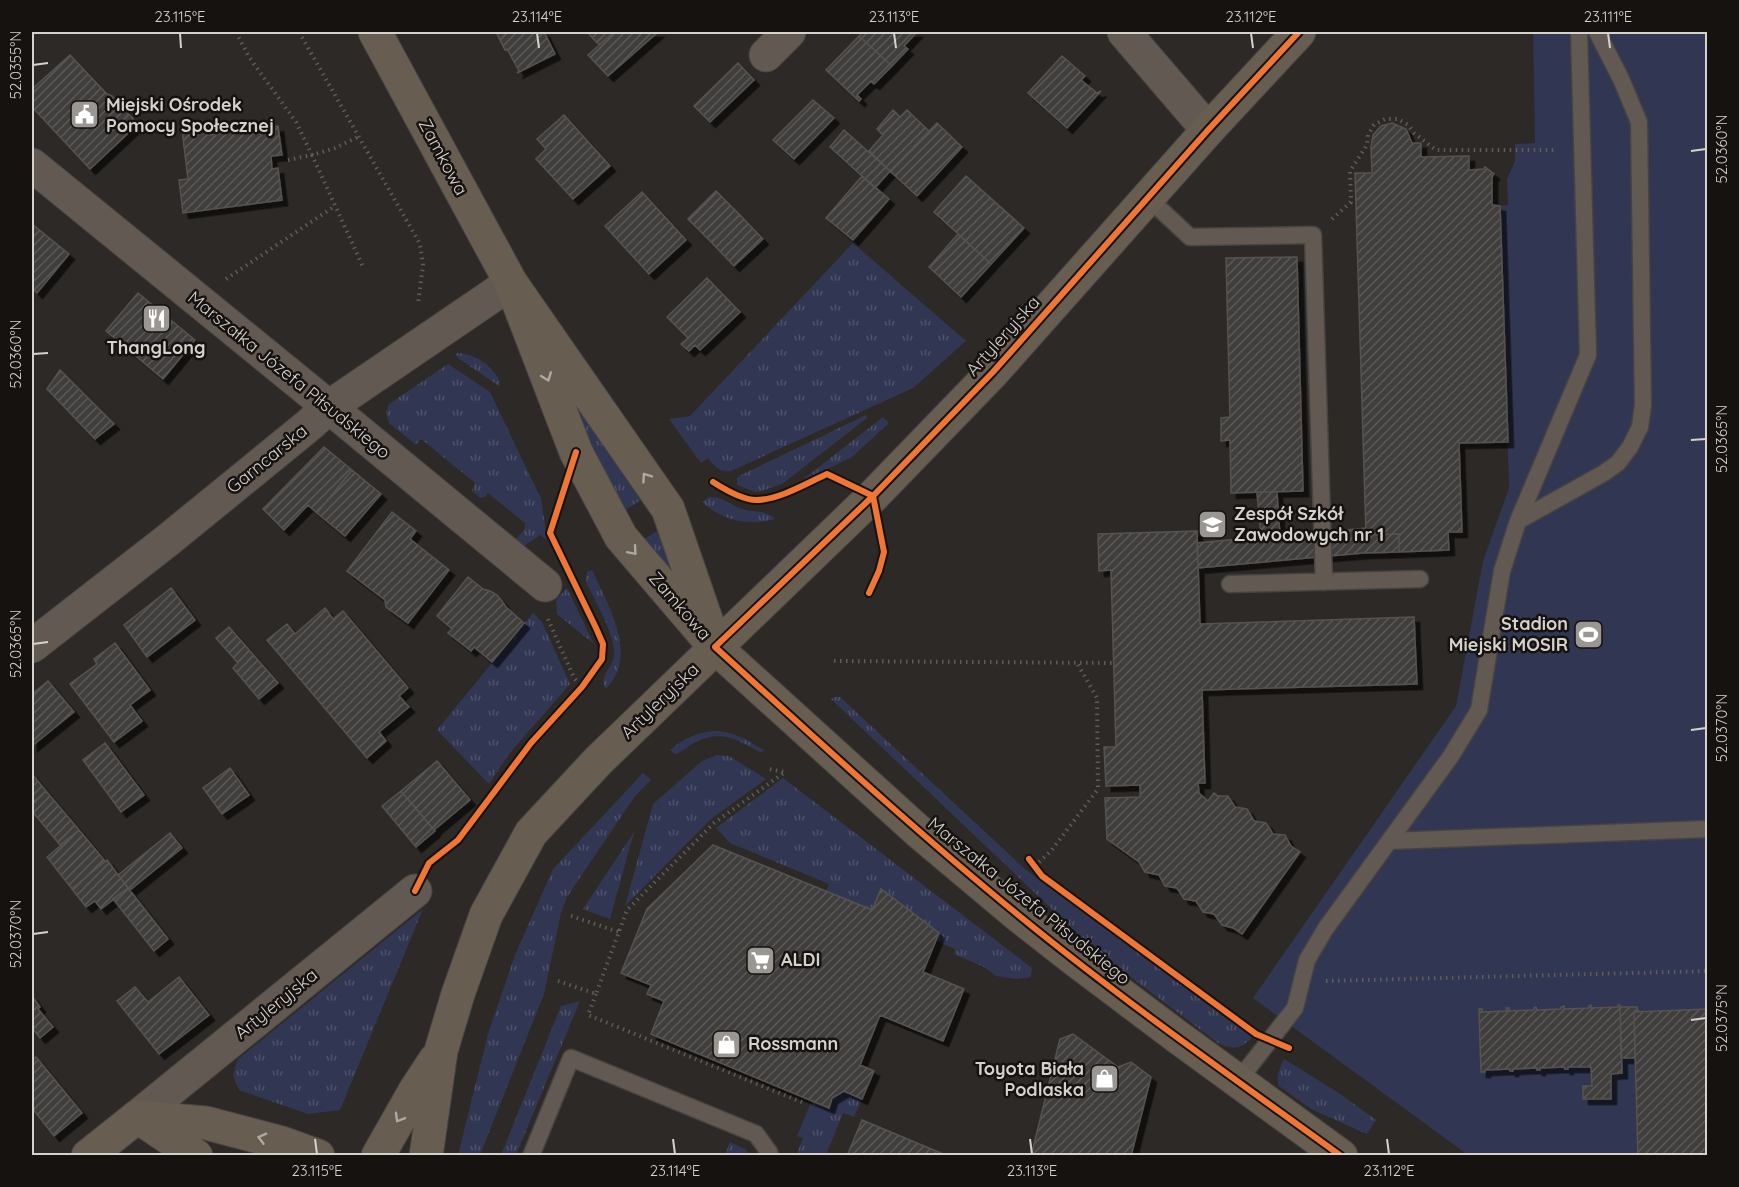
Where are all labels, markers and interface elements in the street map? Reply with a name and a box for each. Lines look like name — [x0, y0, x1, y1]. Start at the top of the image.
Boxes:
text: 23.115°E — [154, 7, 206, 26]
text: 23.114°E — [512, 7, 562, 26]
text: 23.113°E — [869, 7, 919, 26]
text: 23.112°E — [1225, 7, 1277, 26]
text: 23.111°E — [1584, 7, 1632, 26]
text: 52.0355°N — [6, 31, 25, 99]
place label: Miejski Ośrodek Pomocy Społecznej — [106, 93, 274, 137]
public building icon: Miejski Ośrodek Pomocy Społecznej — [69, 99, 101, 131]
street label: Zamkowa — [414, 114, 473, 199]
text: 52.0360°N — [1712, 115, 1731, 183]
street label: Marszałka Józefa Piłsudskiego — [183, 286, 395, 464]
street label: Artyleryjska — [961, 291, 1045, 381]
restaurant icon: ThangLong — [140, 303, 172, 335]
text: 52.0360°N — [6, 320, 25, 388]
place label: ThangLong — [107, 336, 205, 359]
one-way arrow — [540, 371, 552, 382]
text: 52.0365°N — [1712, 405, 1731, 473]
street label: Garncarska — [222, 419, 312, 498]
one-way arrow — [642, 473, 653, 484]
place label: Zespół Szkół Zawodowych nr 1 — [1234, 502, 1384, 546]
school or university icon: Zespół Szkół Zawodowych nr 1 — [1197, 508, 1229, 540]
one-way arrow — [626, 544, 637, 555]
street label: Zamkowa — [644, 567, 716, 645]
text: 52.0365°N — [6, 610, 25, 678]
place label: Stadion Miejski MOSIR — [1449, 612, 1568, 656]
sports icon: Stadion Miejski MOSIR — [1573, 618, 1605, 650]
street label: Artyleryjska — [616, 658, 704, 744]
text: 52.0370°N — [1712, 694, 1731, 762]
street label: Marszałka Józefa Piłsudskiego — [923, 812, 1135, 990]
text: 52.0370°N — [6, 900, 25, 968]
supermarket icon: ALDI — [744, 944, 776, 976]
place label: ALDI — [781, 948, 820, 971]
street label: Artyleryjska — [230, 963, 322, 1044]
text: 52.0375°N — [1712, 984, 1731, 1052]
shop icon: Rossmann — [711, 1028, 743, 1060]
place label: Rossmann — [748, 1032, 838, 1055]
place label: Toyota Biała Podlaska — [975, 1057, 1084, 1101]
shop icon: Toyota Biała Podlaska — [1089, 1063, 1121, 1095]
one-way arrow — [395, 1112, 406, 1122]
one-way arrow — [257, 1133, 268, 1145]
text: 23.115°E — [291, 1161, 343, 1180]
text: 23.114°E — [650, 1161, 700, 1180]
text: 23.113°E — [1007, 1161, 1057, 1180]
text: 23.112°E — [1363, 1161, 1415, 1180]

